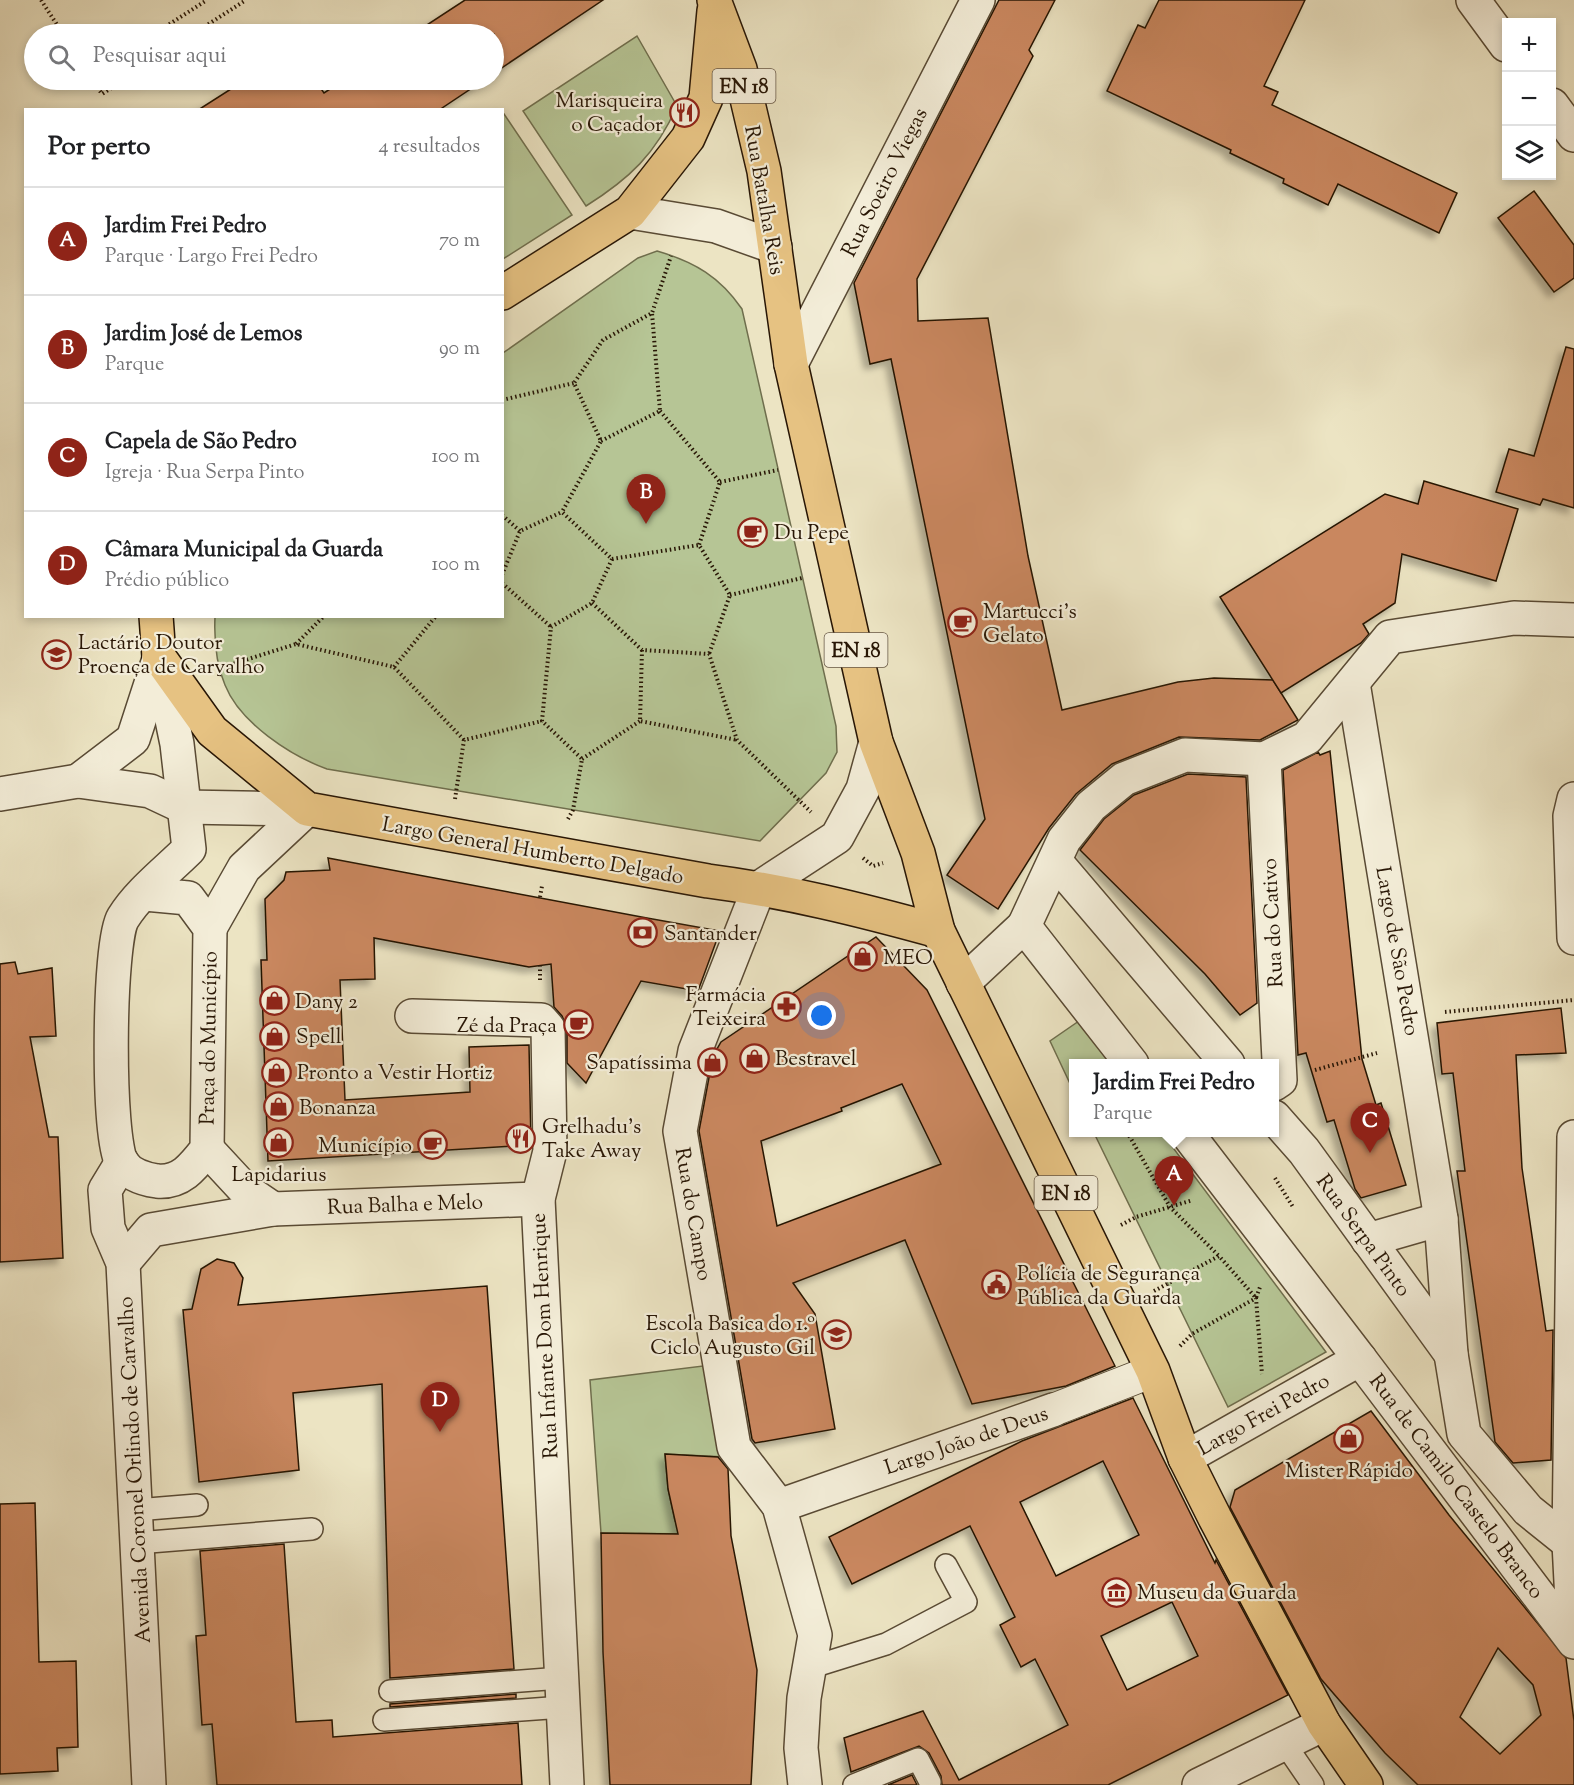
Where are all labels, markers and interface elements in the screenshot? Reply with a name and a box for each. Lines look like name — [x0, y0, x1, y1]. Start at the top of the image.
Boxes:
map controls — [1502, 18, 1556, 180]
button: + — [1502, 18, 1556, 72]
search box — [24, 24, 504, 90]
icon: search — [45, 41, 78, 74]
text: Pesquisar aqui — [93, 41, 227, 73]
road number: EN 18 — [712, 69, 776, 103]
button: − — [1502, 72, 1556, 126]
place label: Marisqueira o Caçador — [555, 87, 663, 141]
restaurant icon: Marisqueira o Caçador — [668, 96, 700, 128]
street label: Rua Soeiro Viegas — [835, 103, 936, 263]
street label: Rua Batalha Reis — [735, 123, 791, 277]
button: layers — [1502, 126, 1556, 180]
text: Por perto — [48, 129, 150, 166]
text: 4 resultados — [378, 133, 480, 162]
text: Jardim Frei Pedro — [105, 211, 267, 243]
text: A — [59, 227, 76, 256]
text: 70 m — [439, 227, 480, 256]
text: Parque · Largo Frei Pedro — [105, 243, 318, 272]
text: Jardim José de Lemos — [105, 319, 302, 351]
text: B — [61, 335, 74, 364]
text: 90 m — [439, 335, 480, 364]
text: Parque — [105, 351, 164, 380]
text: Capela de São Pedro — [105, 427, 297, 459]
text: C — [59, 443, 76, 472]
text: 100 m — [431, 443, 480, 472]
text: Igreja · Rua Serpa Pinto — [105, 459, 305, 488]
pin: B — [626, 474, 666, 524]
cafe icon: Du Pepe — [737, 516, 769, 548]
place label: Du Pepe — [774, 519, 849, 549]
text: Câmara Municipal da Guarda — [105, 535, 383, 567]
text: D — [60, 551, 75, 580]
text: 100 m — [431, 551, 480, 580]
text: Prédio público — [105, 567, 229, 596]
place label: Martucci's Gelato — [983, 598, 1077, 652]
cafe icon: Martucci's Gelato — [946, 607, 978, 639]
place label: Lactário Doutor Proença de Carvalho — [78, 629, 264, 683]
road number: EN 18 — [824, 633, 888, 667]
school or university icon: Lactário Doutor Proença de Carvalho — [41, 638, 73, 670]
street label: Largo General Humberto Delgado — [379, 811, 686, 893]
street label: Rua do Cativo — [1256, 858, 1292, 988]
street label: Largo de São Pedro — [1366, 864, 1426, 1038]
bank icon: Santander — [627, 917, 659, 949]
place label: Santander — [664, 920, 757, 950]
shop icon: MEO — [846, 941, 878, 973]
place label: MEO — [883, 944, 933, 974]
street label: Praça do Município — [193, 951, 227, 1125]
place label: Farmácia Teixeira — [686, 981, 766, 1035]
shop icon: Dany 2 — [258, 985, 290, 1017]
place label: Dany 2 — [295, 988, 358, 1018]
pharmacy icon: Farmácia Teixeira — [771, 990, 803, 1022]
your location — [807, 1001, 836, 1030]
cafe icon: Zé da Praça — [562, 1009, 594, 1041]
place label: Zé da Praça — [457, 1012, 557, 1042]
shop icon: Spell — [259, 1020, 291, 1052]
place label: Spell — [296, 1023, 342, 1053]
shop icon: Bestravel — [738, 1042, 770, 1074]
place label: Bestravel — [775, 1045, 857, 1075]
shop icon: Sapatíssima — [697, 1046, 729, 1078]
place label: Sapatíssima — [586, 1049, 692, 1079]
shop icon: Pronto a Vestir Hortiz — [260, 1056, 292, 1088]
place label: Pronto a Vestir Hortiz — [297, 1059, 493, 1089]
popup — [1069, 1059, 1279, 1137]
text: Jardim Frei Pedro — [1093, 1068, 1255, 1100]
shop icon: Bonanza — [262, 1091, 294, 1123]
place label: Bonanza — [299, 1094, 376, 1124]
text: Parque — [1093, 1100, 1153, 1129]
pin: C — [1350, 1104, 1390, 1153]
place label: Grelhadu's Take Away — [542, 1113, 642, 1167]
restaurant icon: Grelhadu's Take Away — [505, 1122, 537, 1154]
shop icon: Lapidarius — [263, 1127, 295, 1159]
cafe icon: Município — [417, 1129, 449, 1161]
place label: Município — [318, 1132, 412, 1162]
street label: Rua do Campo — [666, 1145, 719, 1283]
pin: A — [1154, 1156, 1194, 1206]
place label: Lapidarius — [232, 1161, 326, 1191]
street label: Rua Serpa Pinto — [1308, 1169, 1417, 1304]
road number: EN 18 — [1034, 1176, 1098, 1210]
street label: Rua Balha e Melo — [327, 1188, 484, 1224]
street label: Rua Infante Dom Henrique — [525, 1212, 567, 1460]
place label: Polícia de Segurança Pública da Guarda — [1017, 1260, 1200, 1314]
public building icon: Polícia de Segurança Pública da Guarda — [980, 1269, 1012, 1301]
street label: Avenida Coronel Orlindo de Carvalho — [112, 1296, 160, 1644]
place label: Escola Basica do 1.º Ciclo Augusto Gil — [646, 1310, 815, 1364]
school or university icon: Escola Basica do 1.º Ciclo Augusto Gil — [820, 1319, 852, 1351]
street label: Largo Frei Pedro — [1192, 1367, 1336, 1465]
street label: Rua de Camilo Castelo Branco — [1361, 1368, 1550, 1606]
pin: D — [420, 1382, 460, 1432]
street label: Largo João de Deus — [881, 1400, 1053, 1484]
shop icon: Mister Rápido — [1333, 1423, 1365, 1455]
place label: Mister Rápido — [1285, 1457, 1413, 1487]
museum icon: Museu da Guarda — [1100, 1576, 1132, 1608]
place label: Museu da Guarda — [1137, 1579, 1297, 1609]

